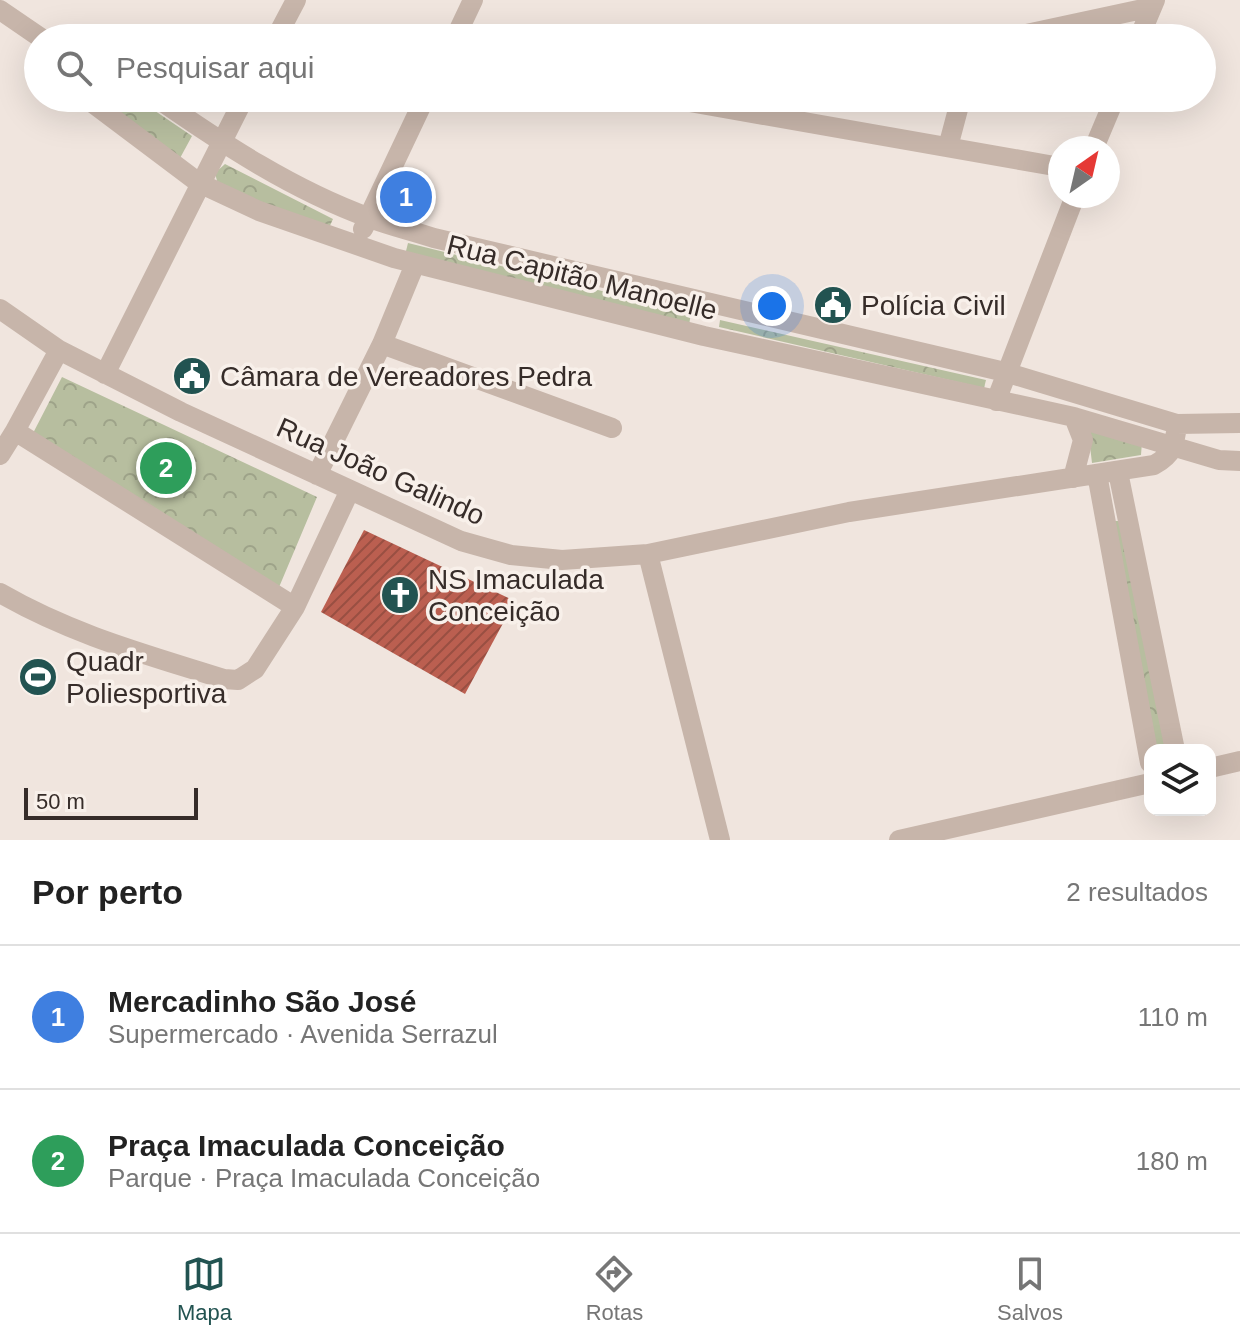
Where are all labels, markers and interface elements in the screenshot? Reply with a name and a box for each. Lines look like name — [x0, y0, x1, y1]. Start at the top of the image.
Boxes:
search box — [24, 24, 1216, 112]
icon: search — [52, 46, 96, 90]
text: Pesquisar aqui — [116, 51, 314, 84]
north arrow — [1048, 136, 1120, 208]
pin: 1 — [380, 167, 432, 227]
street label: Rua Capitão Manoelle — [444, 229, 720, 326]
public building icon: Polícia Civil — [812, 284, 854, 326]
your location — [752, 286, 792, 326]
place label: Polícia Civil — [861, 290, 1006, 321]
public building icon: Câmara de Vereadores Pedra — [171, 355, 213, 397]
place label: Câmara de Vereadores Pedra — [220, 361, 592, 392]
street label: Rua João Galindo — [272, 412, 489, 531]
pin: 2 — [140, 438, 192, 498]
place label: NS Imaculada Conceição — [428, 564, 604, 627]
church icon: NS Imaculada Conceição — [379, 574, 421, 616]
place label: Quadr Poliesportiva — [66, 646, 227, 709]
sports icon: Quadr Poliesportiva — [17, 656, 59, 698]
map controls — [1144, 744, 1216, 816]
button: layers — [1144, 744, 1216, 816]
scale bar — [24, 784, 198, 820]
text: 50 m — [36, 789, 85, 814]
text: Por perto — [32, 873, 183, 911]
text: 2 resultados — [1066, 877, 1208, 907]
text: Mercadinho São José — [108, 985, 416, 1018]
text: 1 — [51, 1002, 65, 1032]
text: 110 m — [1138, 1002, 1208, 1032]
text: Supermercado · Avenida Serrazul — [108, 1019, 498, 1049]
text: Praça Imaculada Conceição — [108, 1129, 505, 1162]
text: 2 — [51, 1146, 65, 1176]
text: 180 m — [1136, 1146, 1208, 1176]
text: Parque · Praça Imaculada Conceição — [108, 1163, 540, 1193]
tab: Mapa — [177, 1252, 232, 1326]
tab: Rotas — [586, 1252, 643, 1326]
tab: Salvos — [997, 1252, 1063, 1326]

